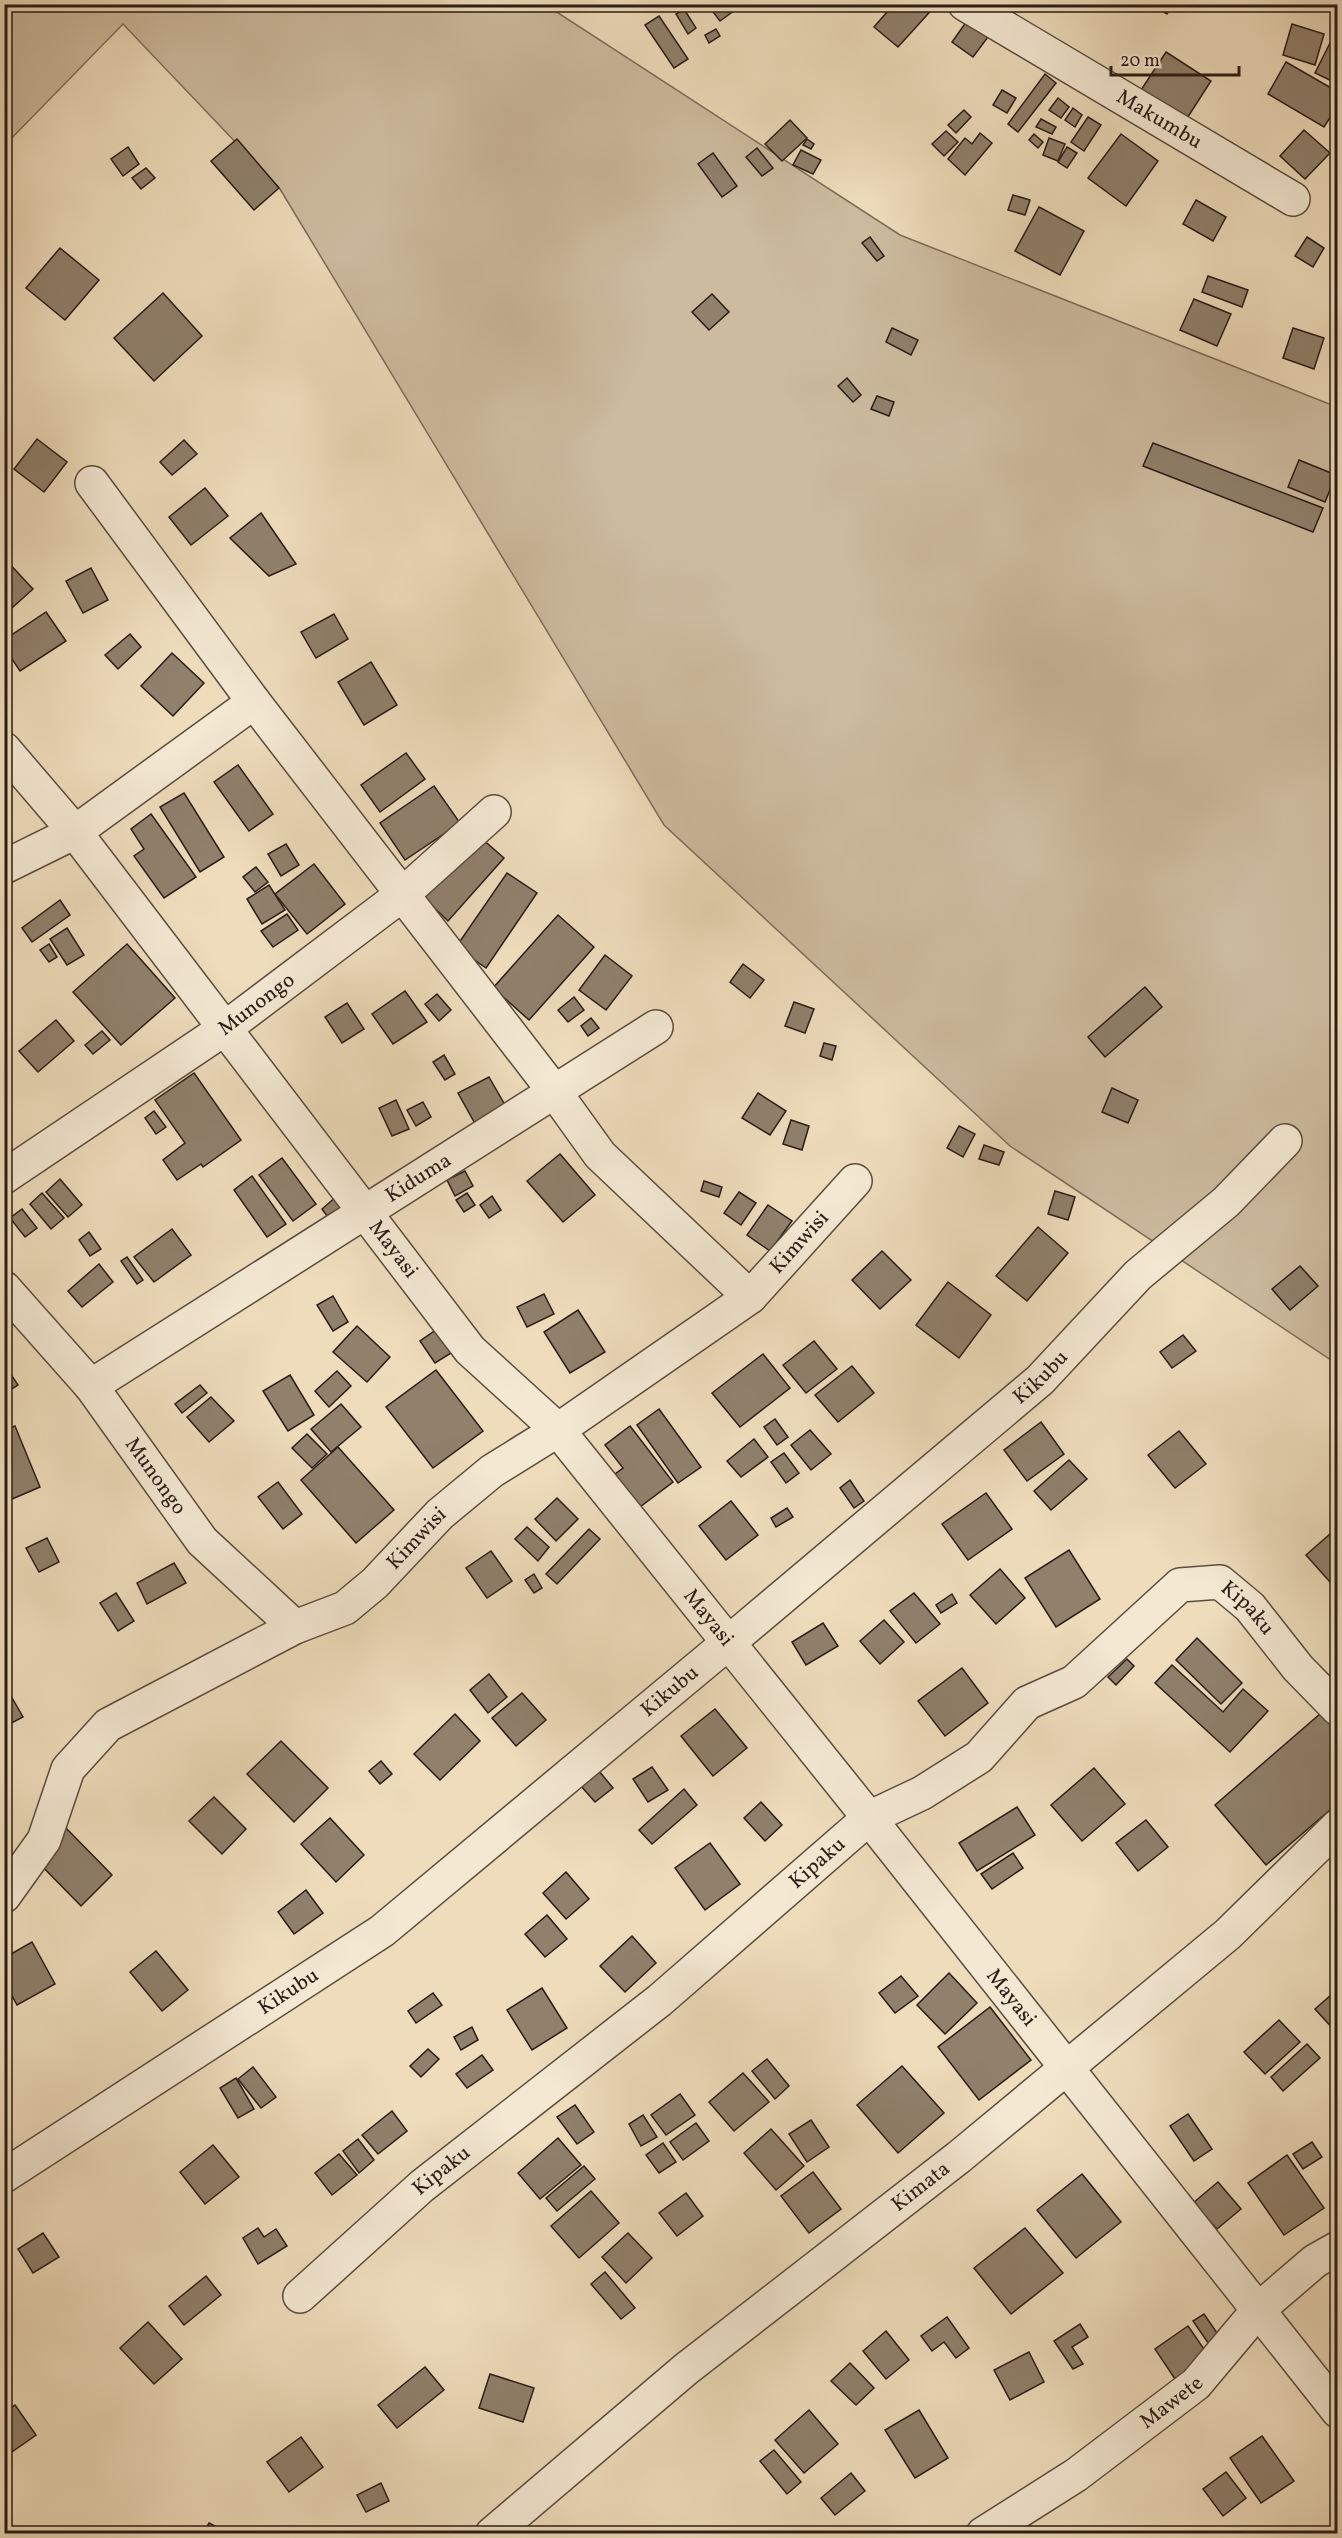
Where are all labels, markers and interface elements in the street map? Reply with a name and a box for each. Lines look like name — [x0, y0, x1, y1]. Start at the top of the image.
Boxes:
scale bar — [1111, 39, 1238, 77]
text: 20 m — [1120, 49, 1160, 74]
street label: Makumbu — [1111, 83, 1208, 156]
street label: Munongo — [212, 966, 301, 1043]
street label: Kiduma — [380, 1146, 457, 1210]
street label: Kimwisi — [763, 1204, 836, 1280]
street label: Mayasi — [361, 1214, 425, 1285]
street label: Kikubu — [1007, 1344, 1075, 1411]
street label: Munongo — [118, 1432, 193, 1521]
street label: Kimwisi — [380, 1500, 453, 1576]
street label: Kipaku — [1214, 1574, 1281, 1641]
street label: Mayasi — [676, 1583, 740, 1653]
street label: Kikubu — [635, 1659, 705, 1724]
street label: Kipaku — [783, 1830, 852, 1896]
street label: Kikubu — [252, 1961, 325, 2022]
street label: Mayasi — [979, 1963, 1043, 2033]
street label: Kipaku — [406, 2139, 477, 2202]
street label: Kimata — [885, 2155, 956, 2219]
street label: Mawete — [1134, 2370, 1211, 2436]

